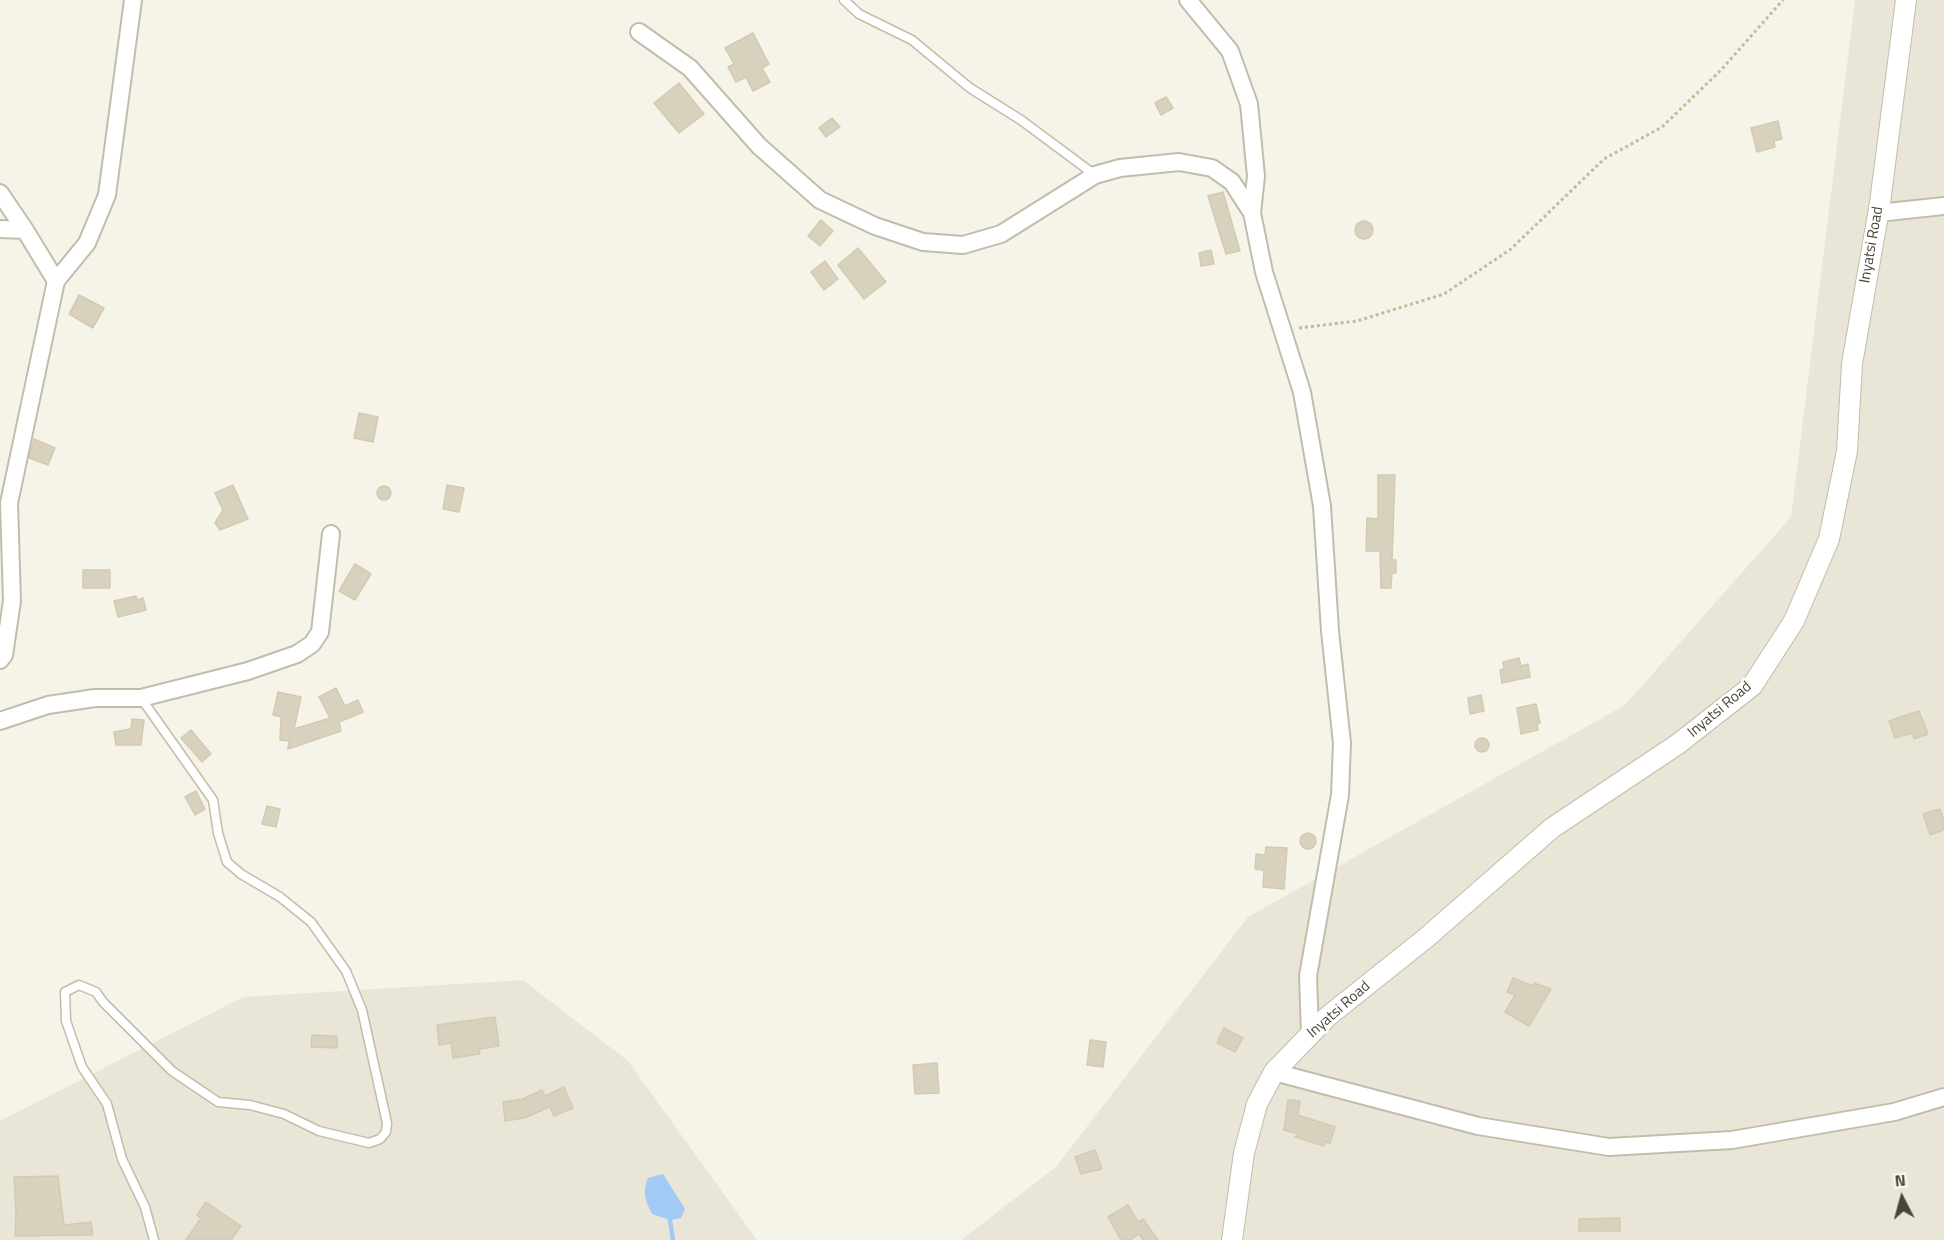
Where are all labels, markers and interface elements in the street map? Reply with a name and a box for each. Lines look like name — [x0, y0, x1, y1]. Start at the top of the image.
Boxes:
street label: Inyatsi Road — [1856, 205, 1888, 285]
street label: Inyatsi Road — [1685, 678, 1755, 742]
street label: Inyatsi Road — [1304, 978, 1374, 1042]
north arrow — [1872, 1168, 1932, 1228]
text: N — [1893, 1168, 1907, 1193]

